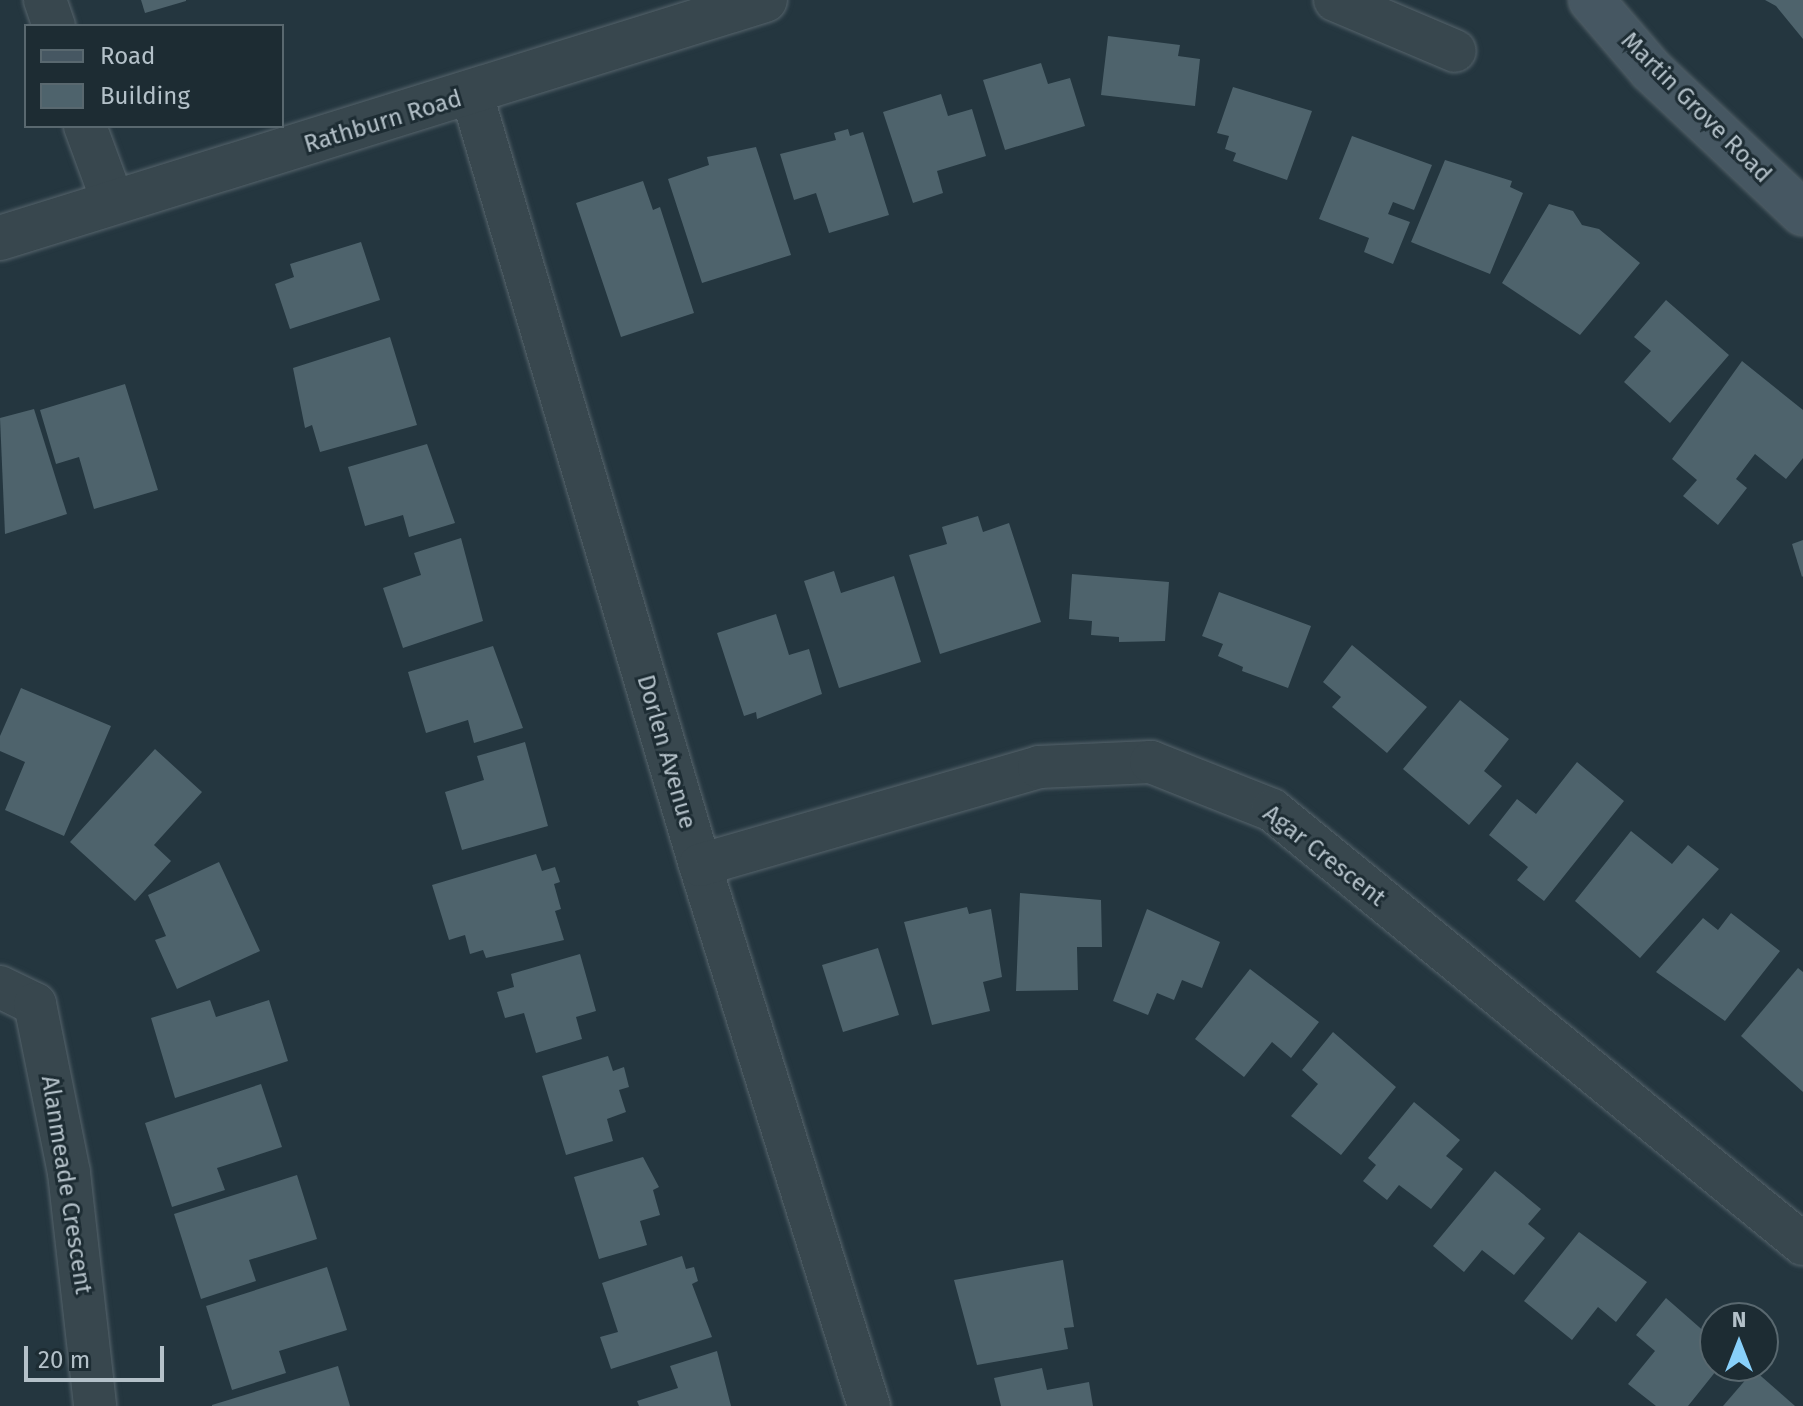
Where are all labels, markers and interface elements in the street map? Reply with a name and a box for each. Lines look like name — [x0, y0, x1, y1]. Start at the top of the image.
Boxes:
legend — [24, 24, 284, 128]
street label: Martin Grove Road — [1615, 27, 1777, 189]
text: Road — [100, 42, 155, 70]
text: Building — [100, 82, 190, 110]
street label: Rathburn Road — [301, 84, 465, 160]
street label: Dorlen Avenue — [630, 672, 702, 832]
street label: Agar Crescent — [1257, 799, 1391, 913]
street label: Alanmeade Crescent — [35, 1074, 97, 1296]
north arrow — [1699, 1302, 1779, 1382]
text: N — [1732, 1306, 1746, 1333]
scale bar — [28, 1330, 168, 1380]
text: 20 m — [38, 1346, 90, 1374]

